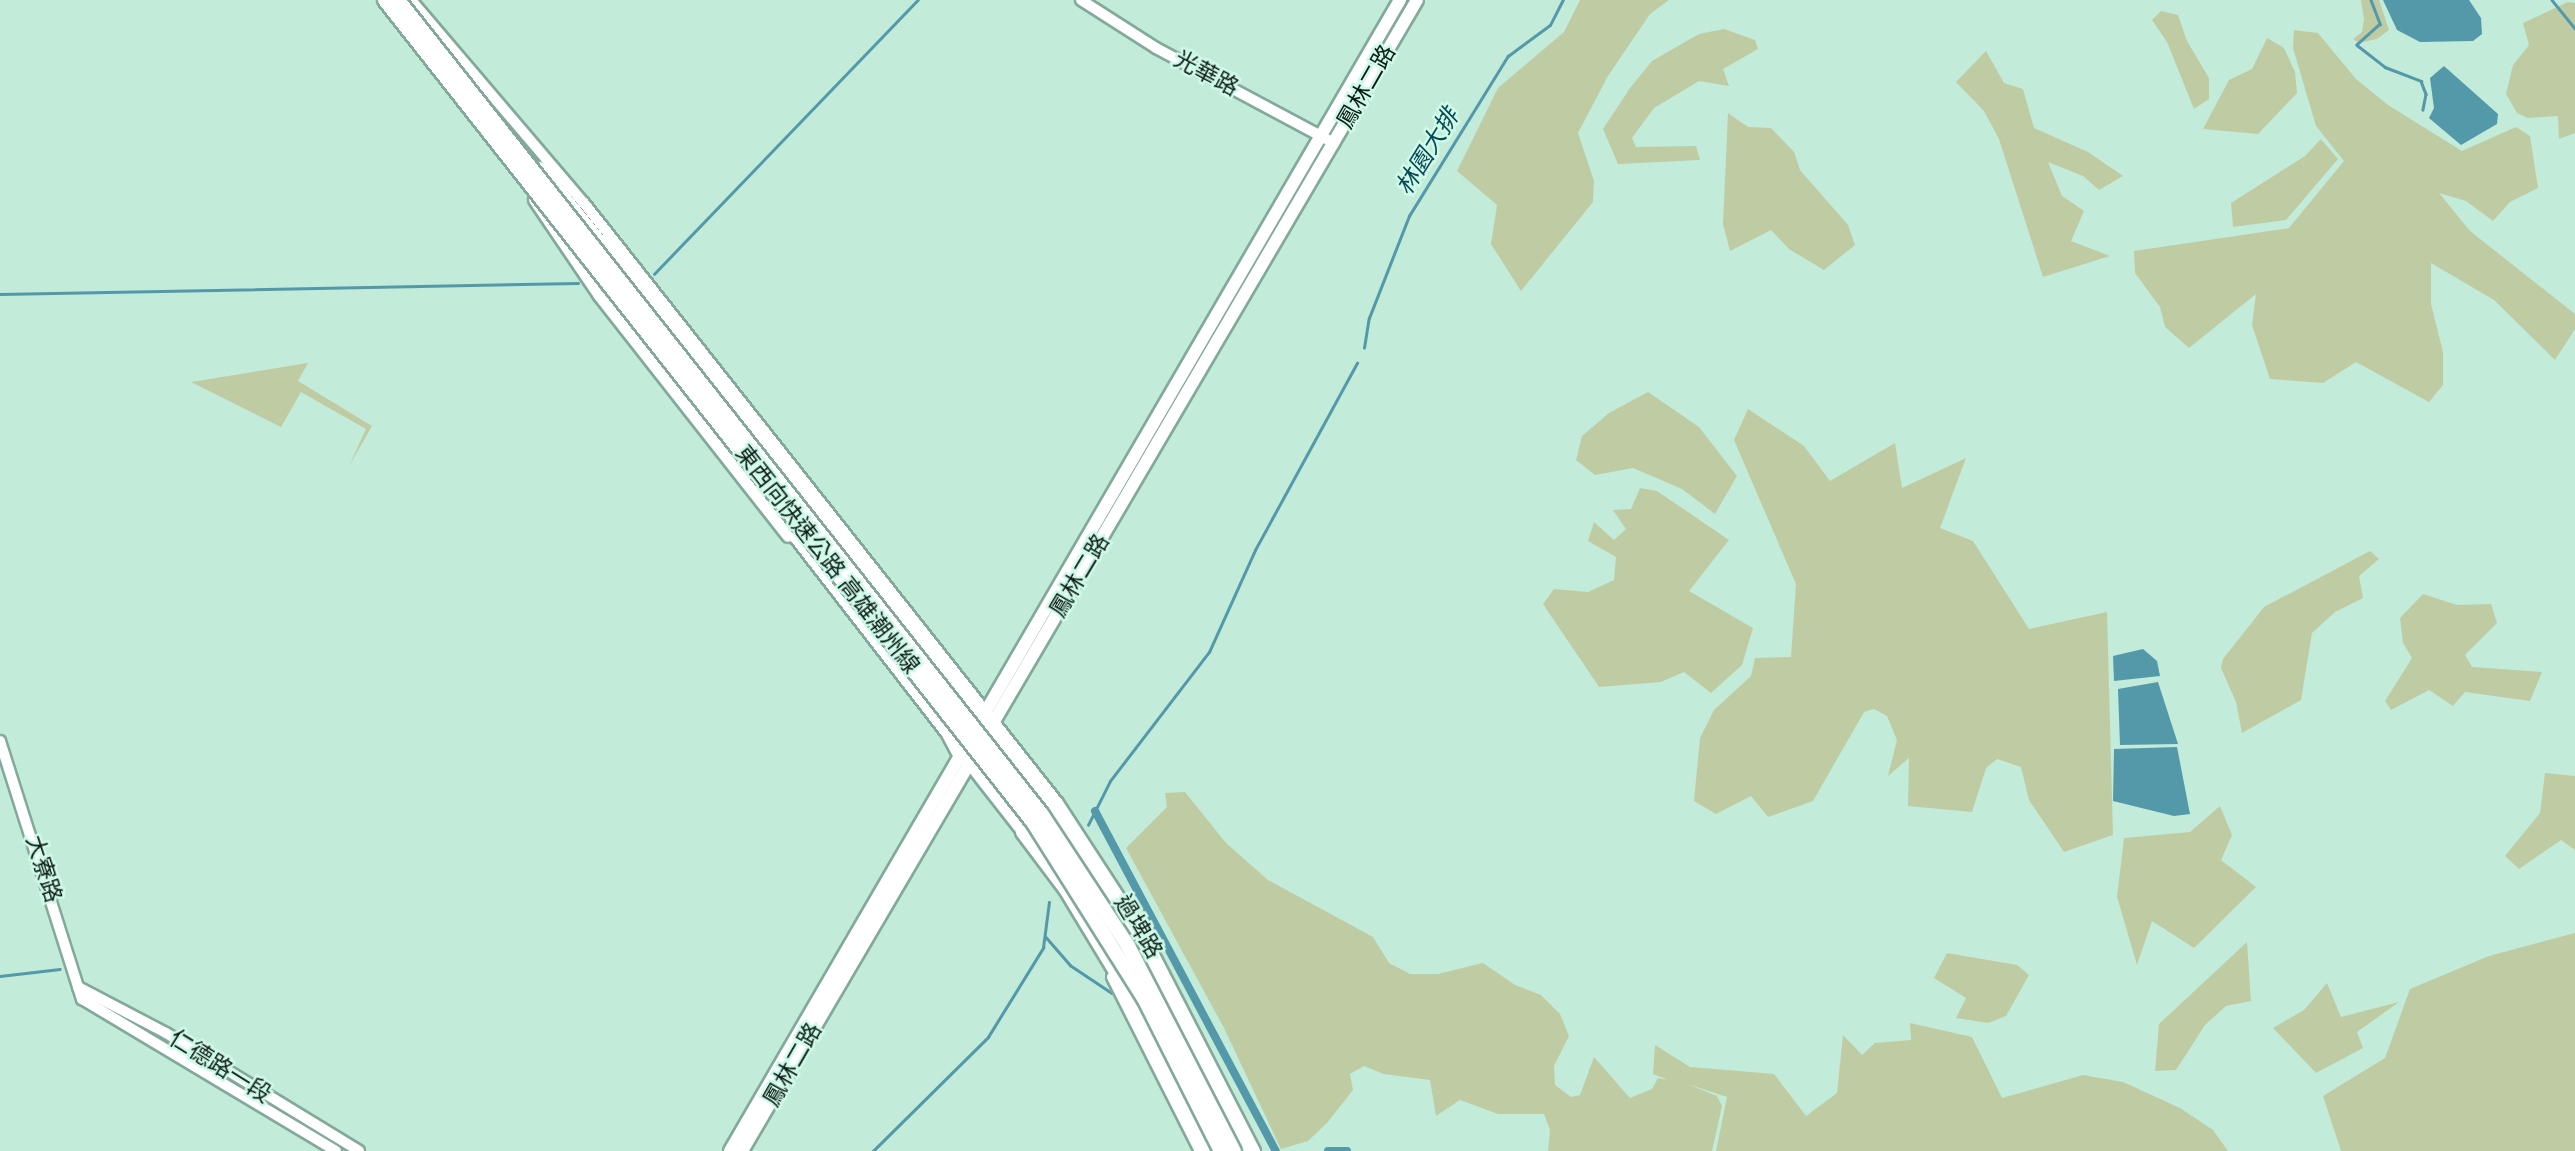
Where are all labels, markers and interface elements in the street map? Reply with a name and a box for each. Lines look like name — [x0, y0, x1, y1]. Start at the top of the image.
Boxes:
street label: 鳳林二路 — [1332, 40, 1402, 134]
street label: 光華路 — [1169, 46, 1243, 102]
water label: 林園大排 — [1390, 104, 1466, 200]
street label: 東西向快速公路 高雄潮州線 — [729, 440, 925, 680]
street label: 鳳林二路 — [1044, 529, 1116, 623]
street label: 大寮路 — [19, 832, 67, 906]
street label: 過埤路 — [1108, 890, 1168, 964]
street label: 鳳林二路 — [758, 1018, 828, 1112]
street label: 仁德路一段 — [164, 1025, 276, 1109]

